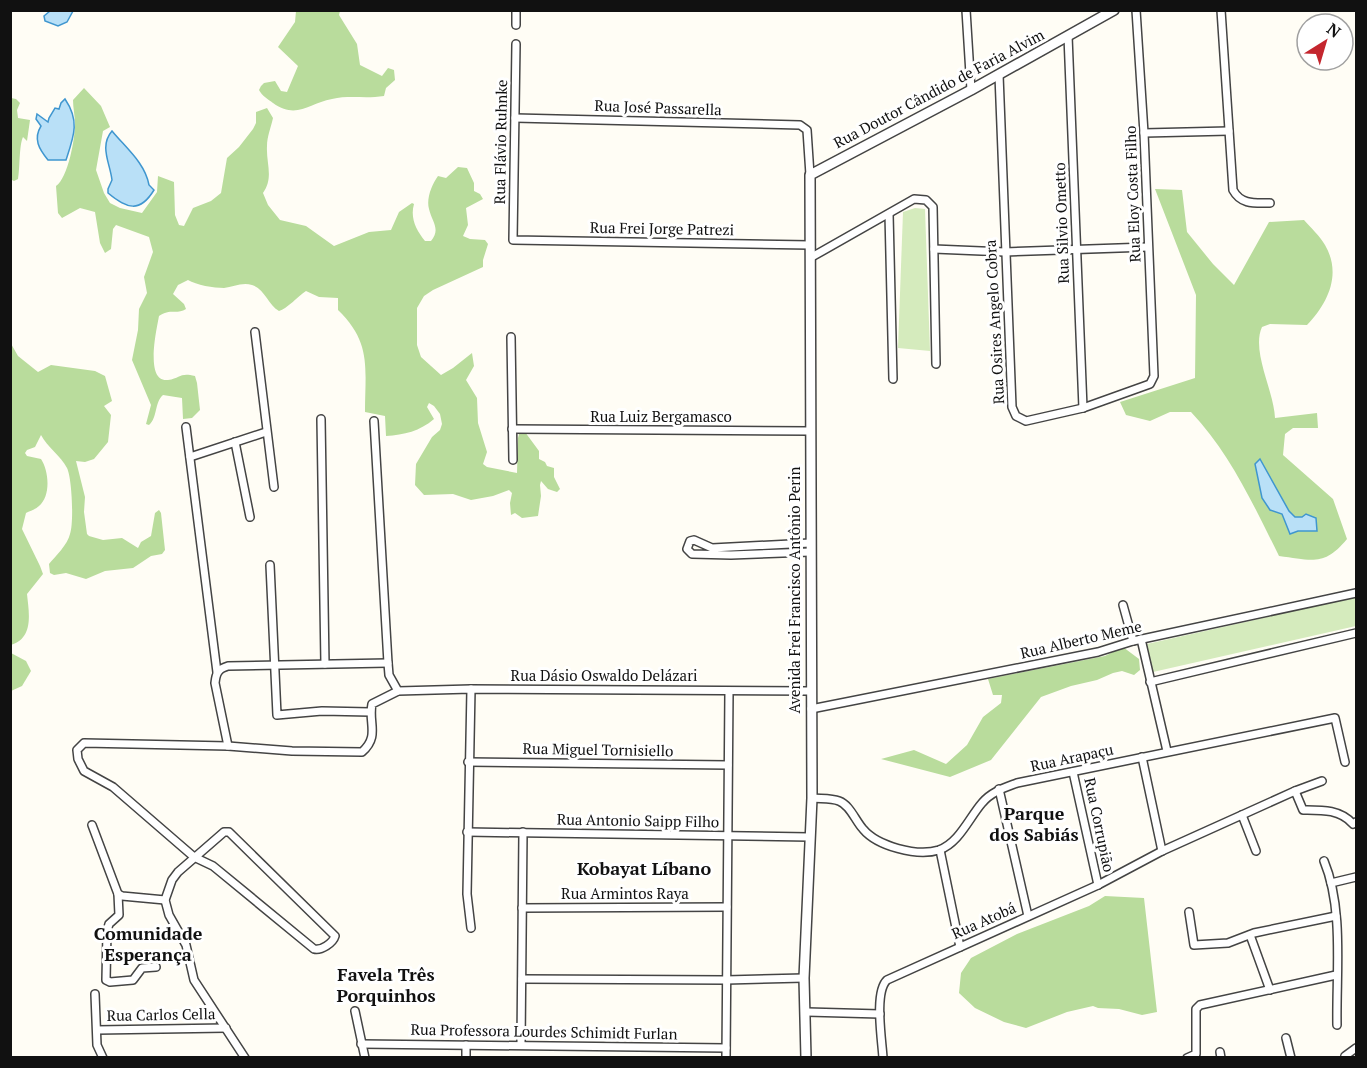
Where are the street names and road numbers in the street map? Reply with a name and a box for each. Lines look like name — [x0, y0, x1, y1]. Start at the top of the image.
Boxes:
street label: Rua Doutor Cândido de Faria Alvim — [830, 24, 1047, 152]
street label: Rua Flávio Ruhnke — [489, 79, 511, 204]
street label: Rua José Passarella — [594, 95, 722, 119]
street label: Rua Eloy Costa Filho — [1120, 125, 1144, 263]
street label: Rua Silvio Ometto — [1049, 162, 1073, 284]
street label: Rua Frei Jorge Patrezi — [590, 217, 734, 239]
street label: Rua Osires Angelo Cobra — [980, 239, 1008, 405]
street label: Rua Luiz Bergamasco — [590, 406, 732, 426]
street label: Avenida Frei Francisco Antônio Perin — [784, 466, 804, 714]
street label: Rua Alberto Meme — [1018, 615, 1143, 663]
street label: Rua Dásio Oswaldo Delázari — [511, 665, 697, 685]
street label: Rua Miguel Tornisiello — [522, 738, 674, 760]
street label: Rua Arapaçu — [1028, 738, 1115, 776]
street label: Rua Corrupião — [1080, 776, 1120, 874]
street label: Rua Antonio Saipp Filho — [557, 809, 719, 831]
street label: Rua Armintos Raya — [561, 883, 689, 903]
street label: Rua Atobá — [948, 897, 1019, 943]
street label: Rua Carlos Cella — [106, 1003, 216, 1025]
street label: Rua Professora Lourdes Schimidt Furlan — [410, 1019, 678, 1043]

